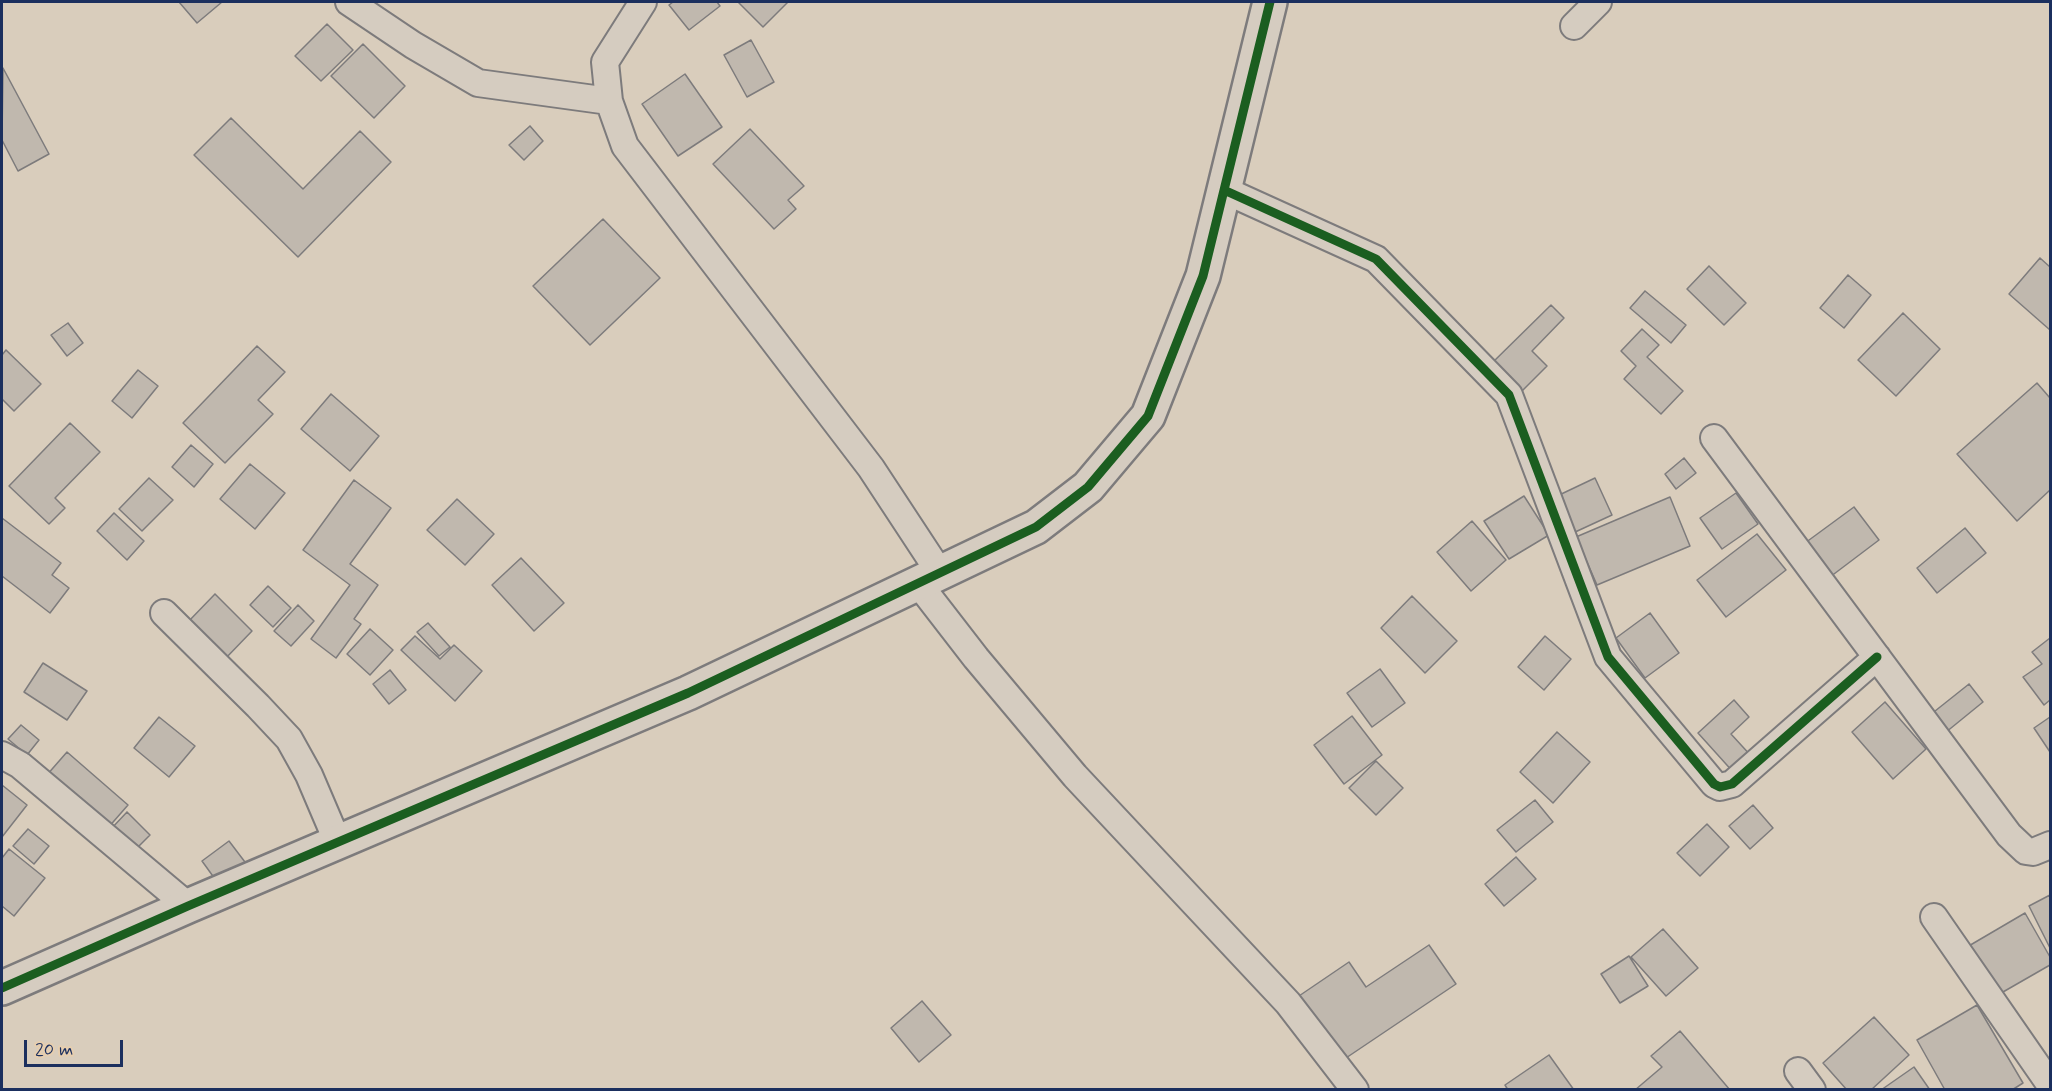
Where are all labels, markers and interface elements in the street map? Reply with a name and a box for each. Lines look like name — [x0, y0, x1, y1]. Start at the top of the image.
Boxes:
scale bar — [27, 1028, 126, 1066]
text: 20 m — [35, 1038, 73, 1062]

